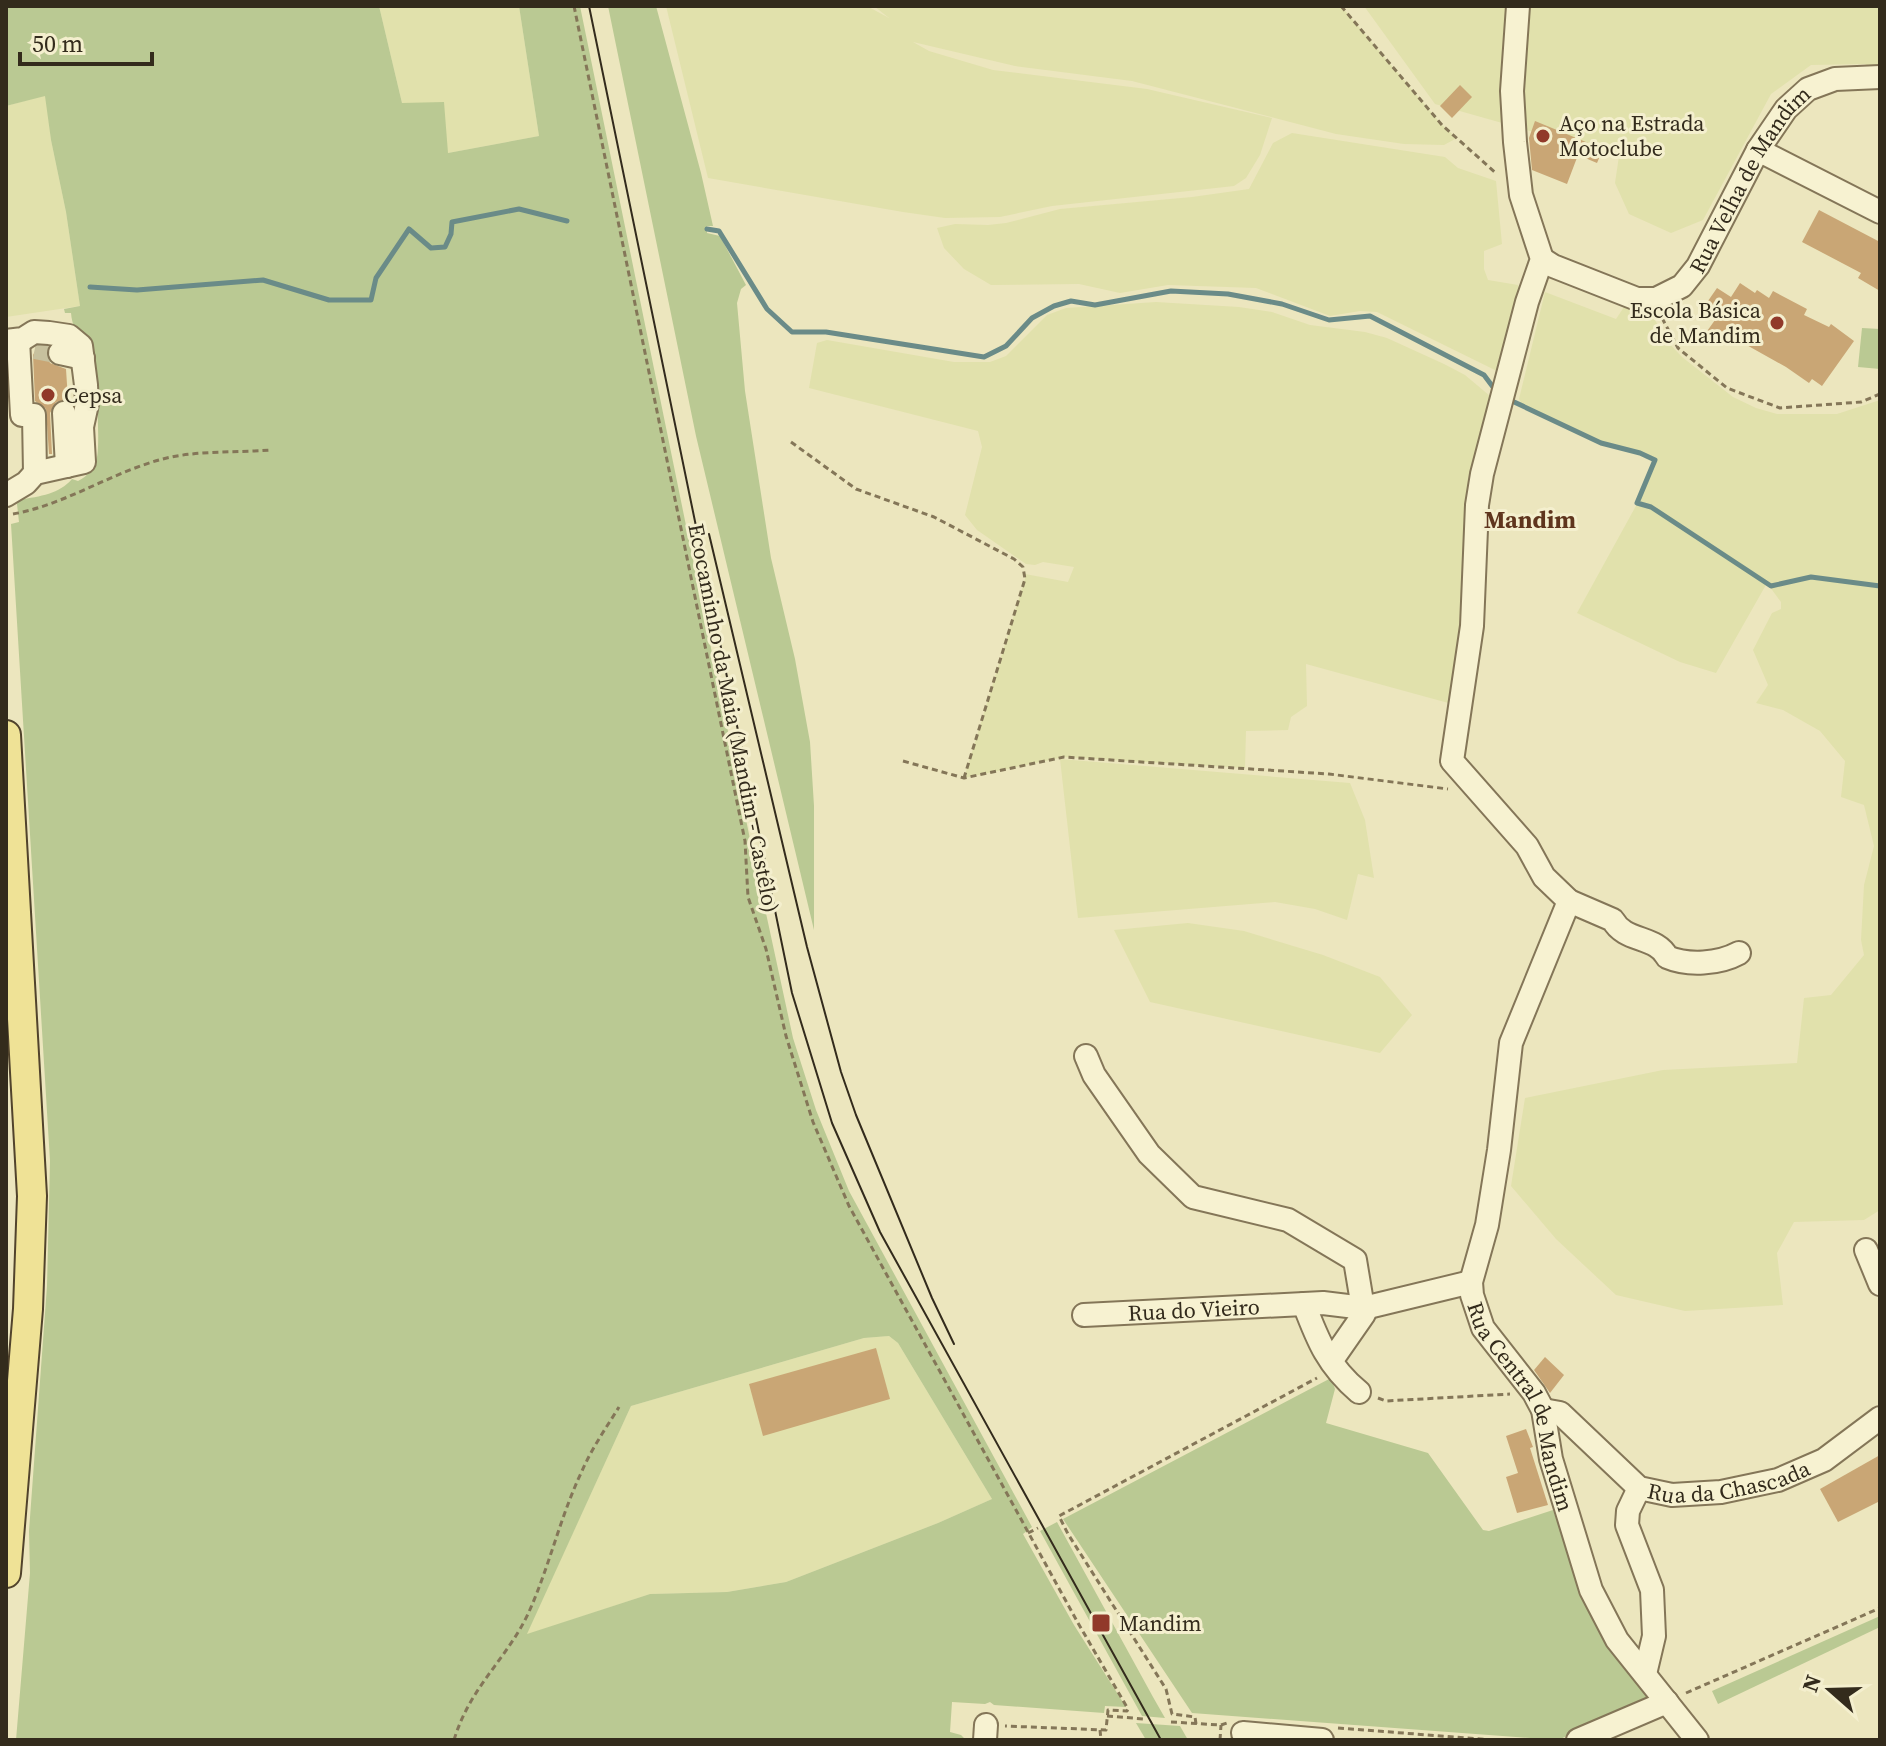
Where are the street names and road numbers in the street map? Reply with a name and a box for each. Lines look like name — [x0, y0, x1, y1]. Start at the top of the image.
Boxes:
street label: Rua Velha de Mandim — [1682, 79, 1817, 278]
street label: Ecocaminho da Maia (Mandim - Castêlo) — [681, 521, 787, 915]
street label: Rua do Vieiro — [1127, 1291, 1261, 1328]
street label: Rua Central de Mandim — [1460, 1298, 1581, 1515]
street label: Rua da Chascada — [1645, 1453, 1815, 1510]

